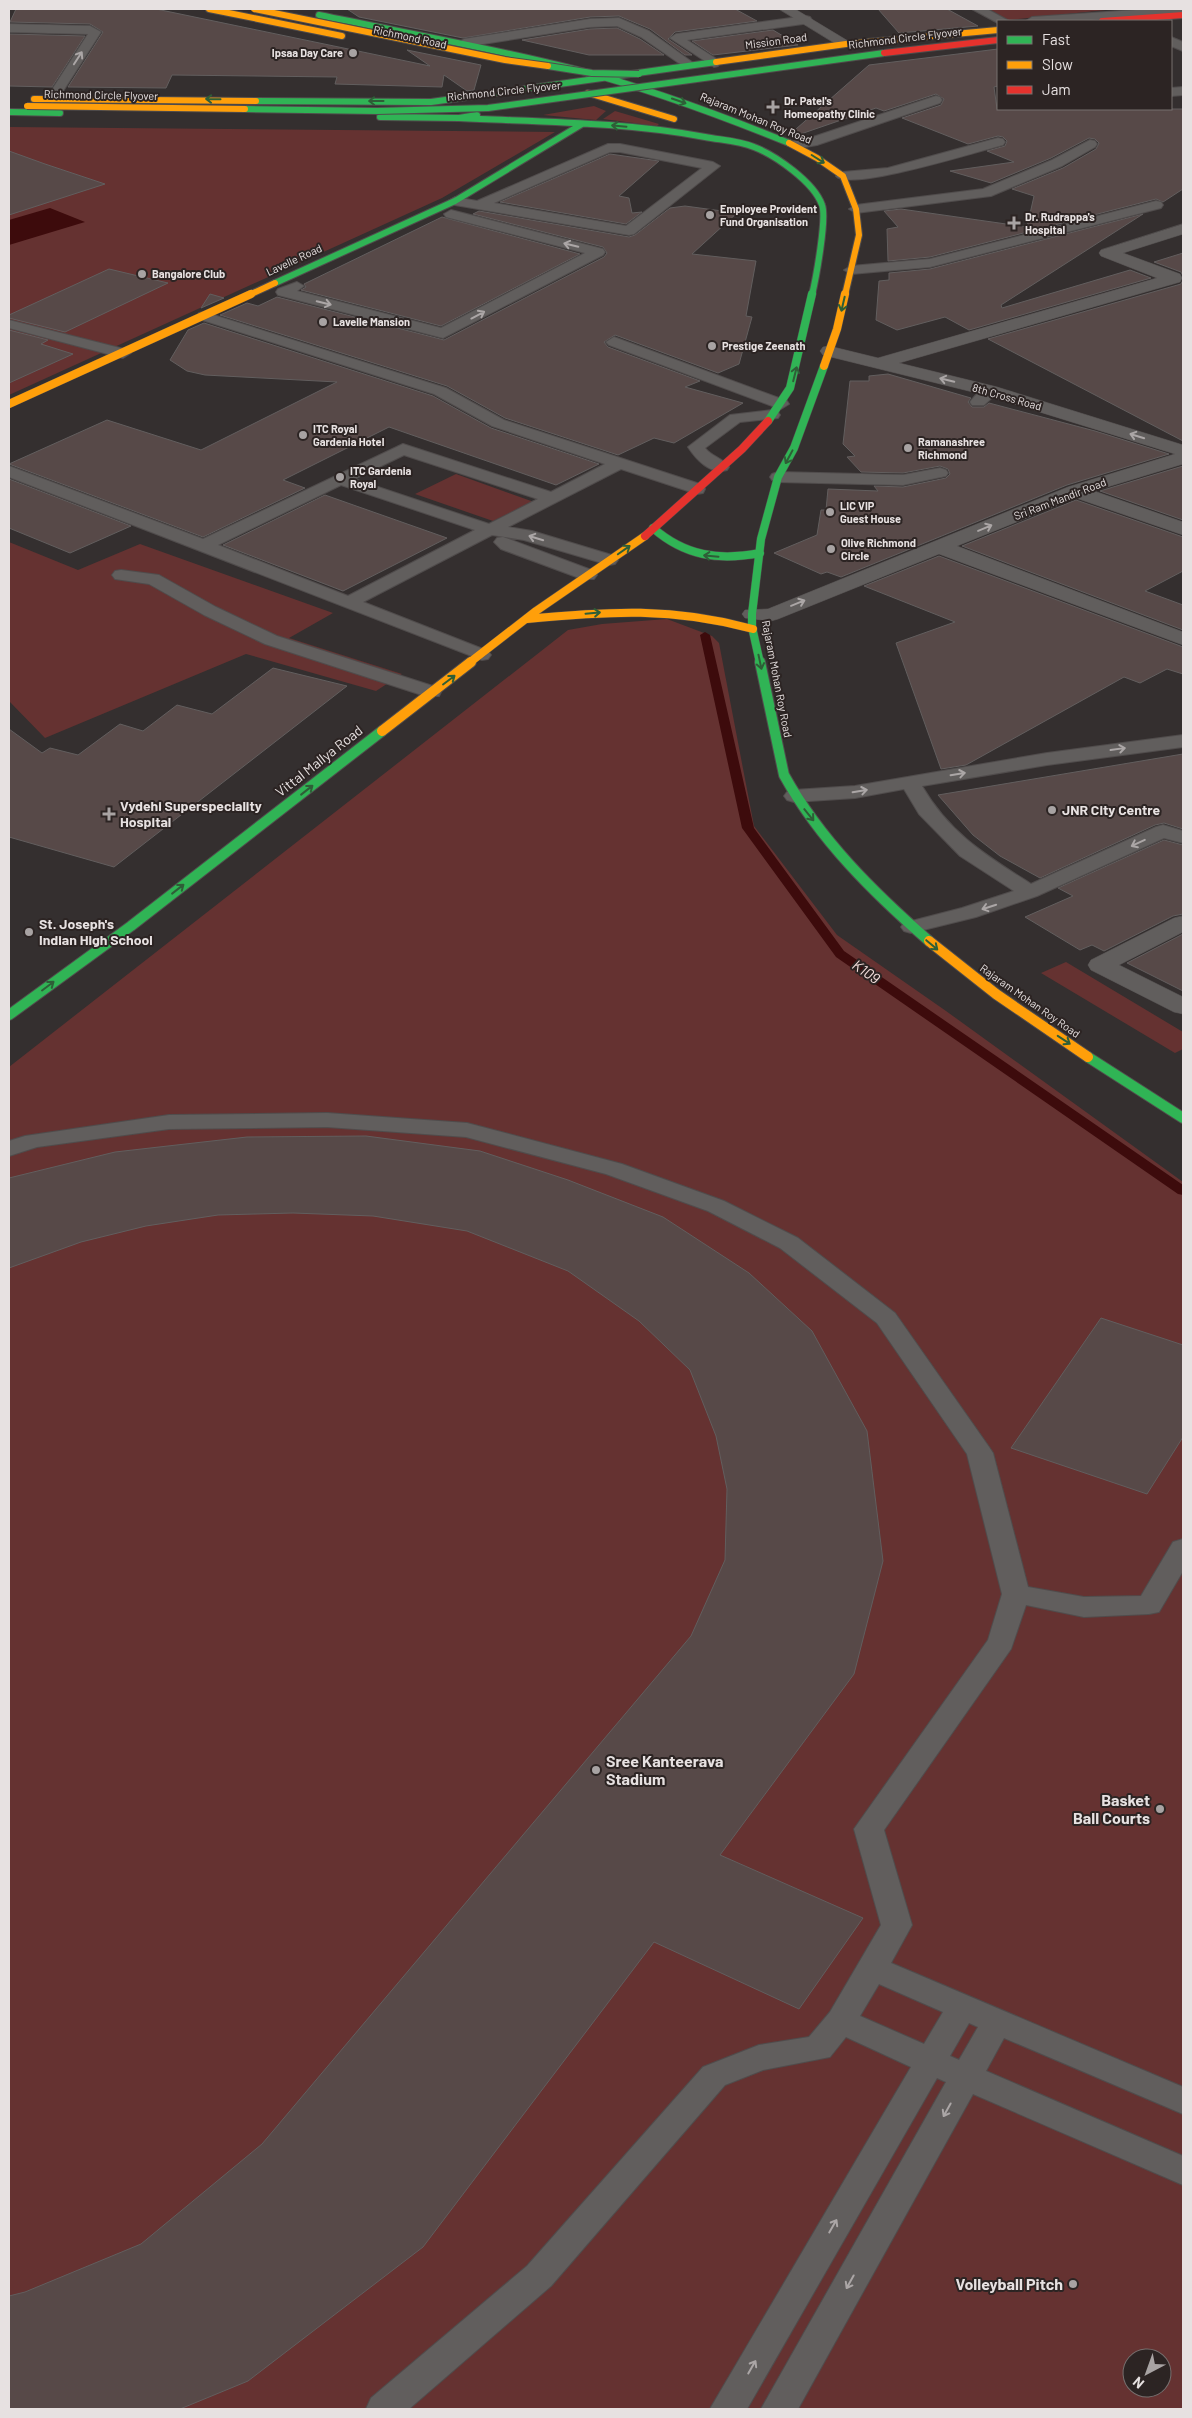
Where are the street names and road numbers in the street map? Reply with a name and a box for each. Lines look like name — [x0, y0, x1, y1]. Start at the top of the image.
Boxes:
street label: Richmond Road — [372, 22, 448, 51]
street label: Richmond Circle Flyover — [847, 24, 962, 51]
street label: Mission Road — [744, 30, 808, 51]
street label: Richmond Circle Flyover — [446, 78, 561, 103]
street label: Richmond Circle Flyover — [44, 87, 158, 102]
street label: Rajaram Mohan Roy Road — [698, 89, 814, 146]
street label: Lavelle Road — [264, 241, 324, 278]
street label: 8th Cross Road — [971, 380, 1043, 413]
street label: Sri Ram Mandir Road — [1012, 475, 1108, 522]
street label: Rajaram Mohan Roy Road — [760, 619, 795, 739]
street label: Vittal Mallya Road — [272, 721, 366, 800]
street label: Rajaram Mohan Roy Road — [978, 961, 1083, 1040]

